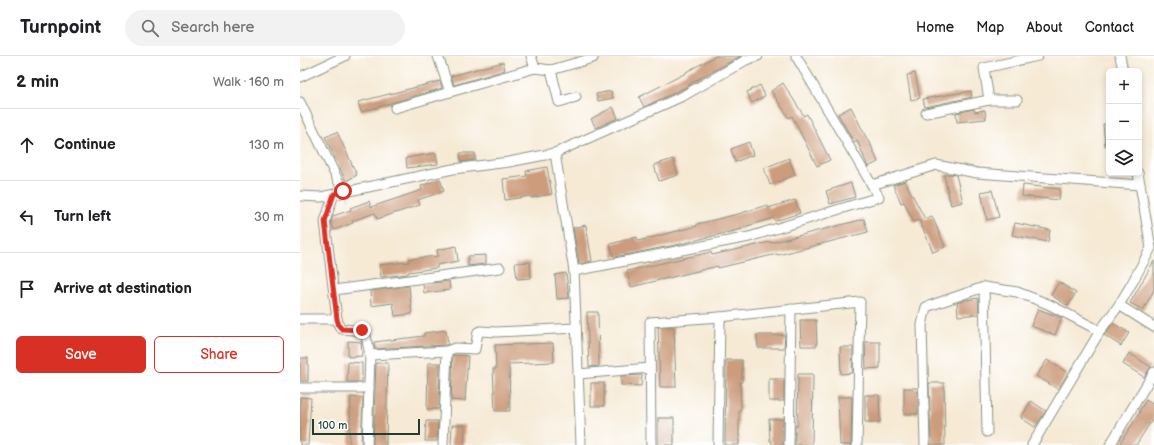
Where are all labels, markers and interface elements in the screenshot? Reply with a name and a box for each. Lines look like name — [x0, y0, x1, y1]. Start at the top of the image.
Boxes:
search box — [125, 10, 405, 46]
text: Turnpoint — [20, 16, 101, 39]
icon: search — [139, 17, 161, 39]
text: Search here — [171, 18, 254, 37]
text: Home — [916, 19, 954, 36]
text: Map — [976, 19, 1004, 36]
text: About — [1026, 19, 1063, 36]
text: Contact — [1085, 19, 1134, 36]
map controls — [1106, 68, 1142, 176]
button: + — [1106, 68, 1142, 104]
text: 2 min — [16, 72, 59, 92]
text: Walk · 160 m — [213, 74, 284, 90]
button: − — [1106, 104, 1142, 140]
icon: ahead — [16, 134, 38, 156]
text: Continue — [54, 135, 116, 154]
text: 130 m — [249, 137, 284, 153]
button: layers — [1106, 140, 1142, 176]
route start — [334, 182, 352, 200]
icon: left — [16, 206, 38, 228]
text: Turn left — [54, 207, 111, 226]
text: 30 m — [254, 209, 284, 225]
icon: arrive — [16, 278, 38, 300]
text: Arrive at destination — [54, 279, 192, 298]
route end — [353, 321, 371, 339]
button: Save — [16, 336, 146, 373]
button: Share — [154, 336, 284, 373]
scale bar — [312, 417, 420, 436]
text: 100 m — [318, 419, 347, 432]

